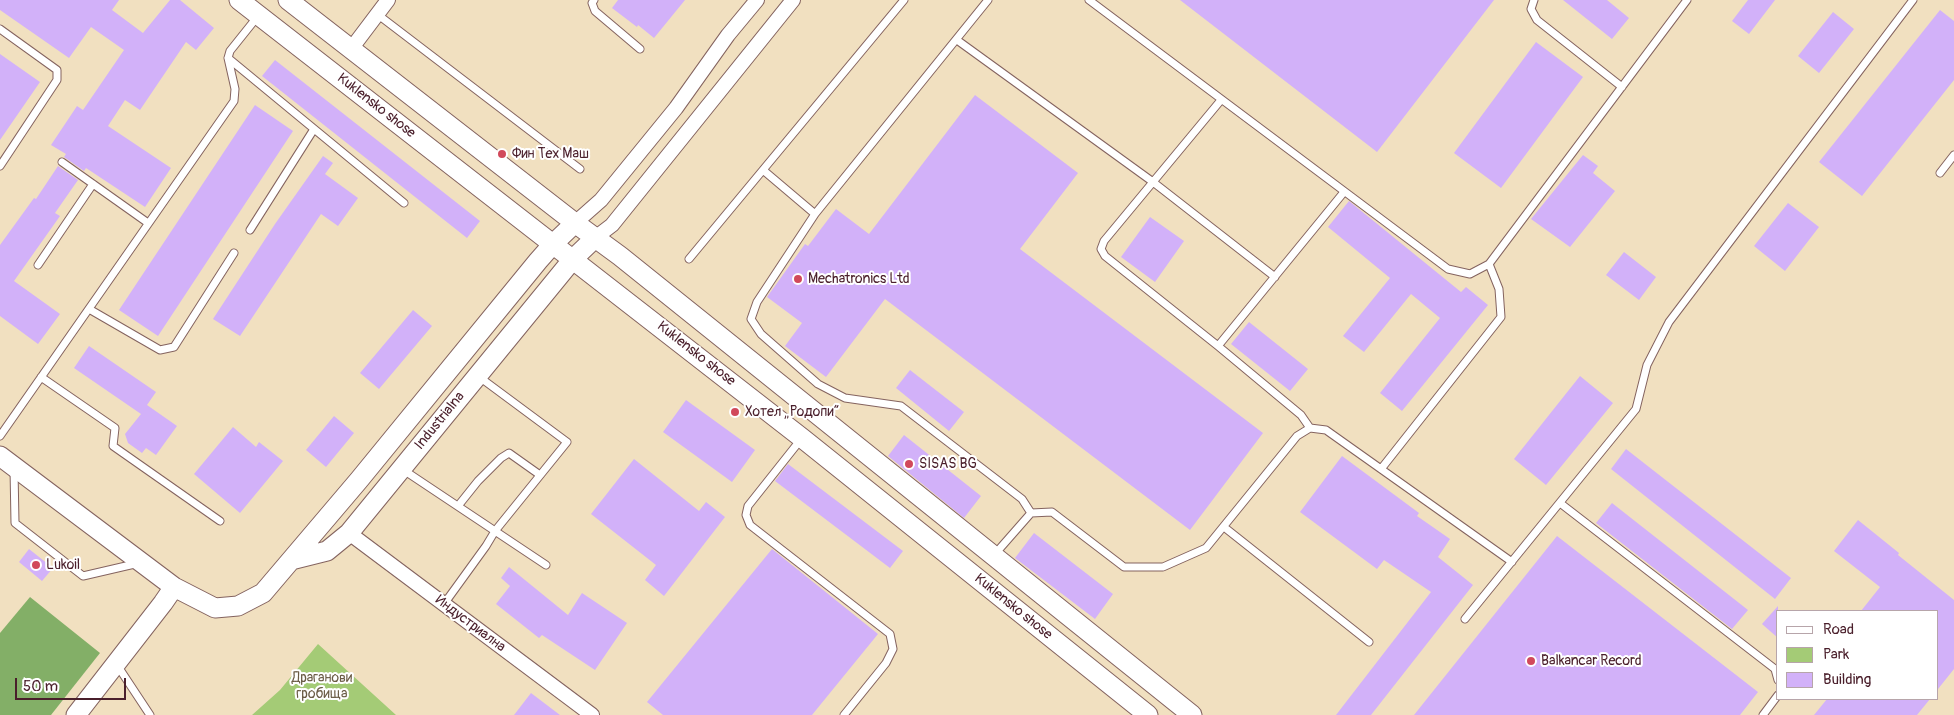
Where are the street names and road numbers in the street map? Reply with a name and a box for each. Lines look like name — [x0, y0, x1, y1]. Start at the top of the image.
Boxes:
street label: Kuklensko shose — [333, 70, 419, 142]
street label: Kuklensko shose — [653, 318, 739, 390]
street label: Industrialna — [412, 389, 468, 453]
street label: Kuklensko shose — [971, 571, 1055, 643]
street label: Индустриална — [431, 592, 509, 656]

